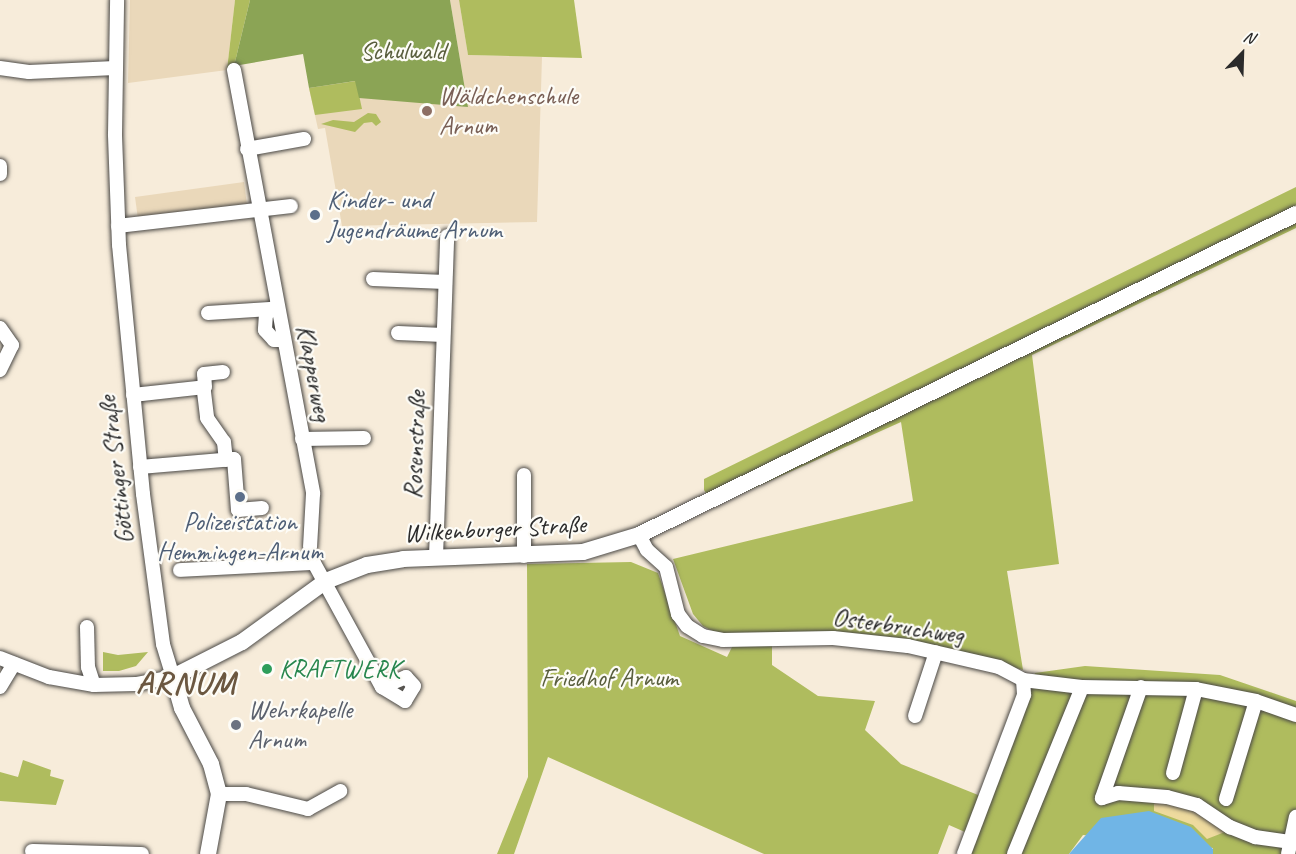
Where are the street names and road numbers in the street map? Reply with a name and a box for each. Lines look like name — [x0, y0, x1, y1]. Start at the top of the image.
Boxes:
street label: Klapperweg — [289, 322, 339, 424]
street label: Rosenstraße — [398, 390, 432, 500]
street label: Göttinger Straße — [91, 394, 141, 546]
street label: Wilkenburger Straße — [403, 509, 587, 549]
street label: Osterbruchweg — [831, 601, 965, 651]

